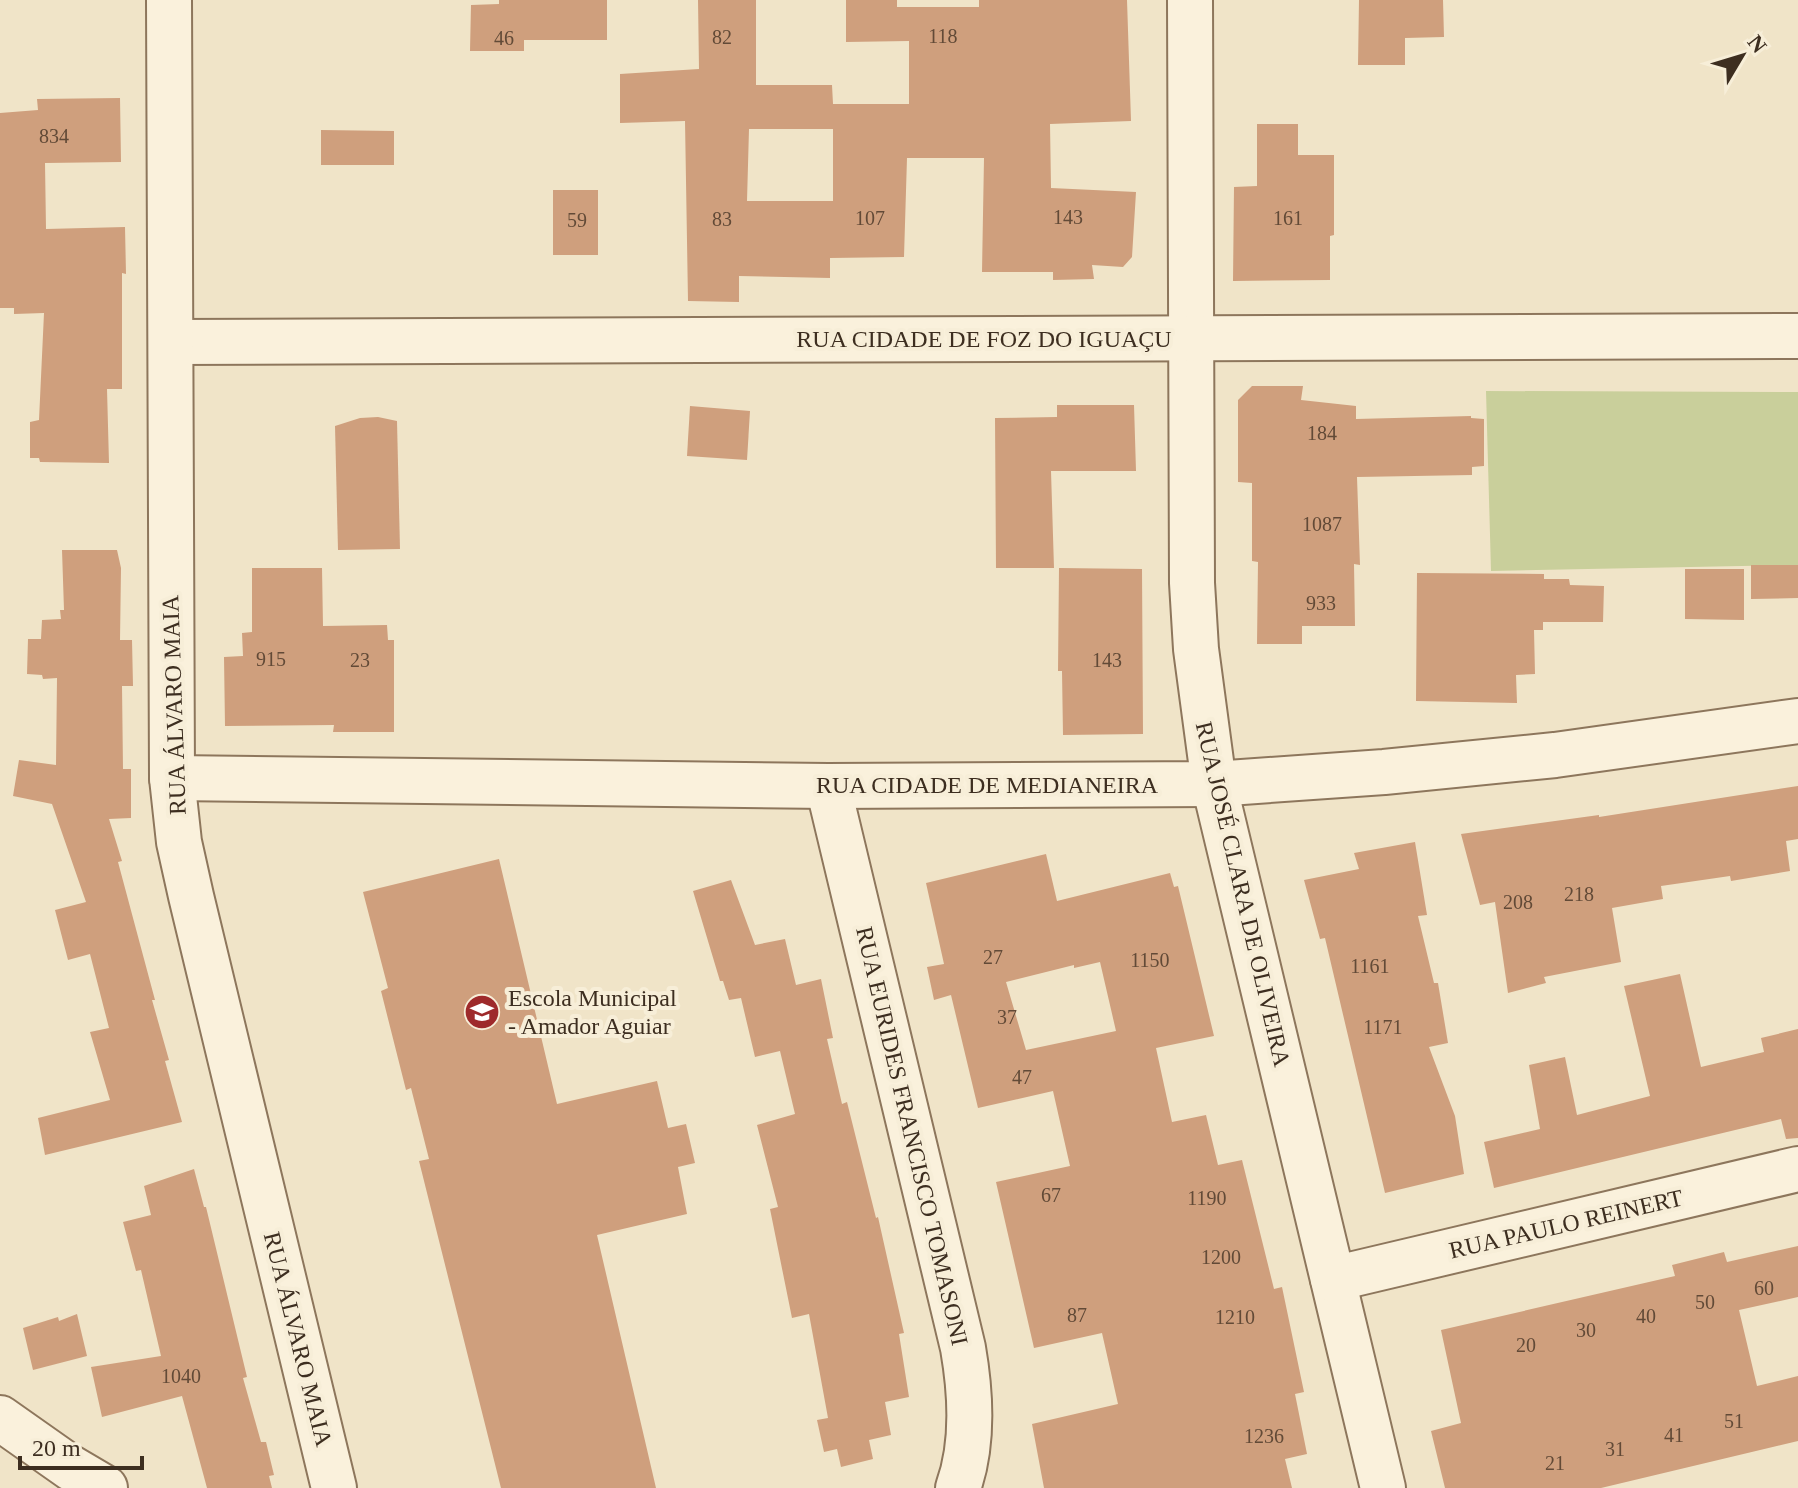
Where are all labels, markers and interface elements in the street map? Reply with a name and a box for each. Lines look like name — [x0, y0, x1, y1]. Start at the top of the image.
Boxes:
north arrow — [1702, 16, 1782, 96]
house number: 118 — [928, 25, 958, 47]
house number: 82 — [712, 26, 732, 48]
house number: 46 — [494, 27, 514, 49]
text: N — [1743, 30, 1772, 58]
house number: 834 — [39, 125, 69, 147]
house number: 143 — [1053, 206, 1083, 228]
house number: 107 — [855, 207, 885, 229]
house number: 161 — [1273, 207, 1303, 229]
house number: 83 — [712, 208, 732, 230]
house number: 59 — [567, 209, 587, 231]
street label: RUA CIDADE DE FOZ DO IGUAÇU — [796, 326, 1172, 352]
house number: 184 — [1307, 422, 1337, 444]
house number: 1087 — [1302, 513, 1342, 535]
house number: 933 — [1306, 592, 1336, 614]
street label: RUA ÁLVARO MAIA — [157, 594, 191, 815]
house number: 915 — [256, 648, 286, 670]
house number: 23 — [350, 649, 370, 671]
house number: 143 — [1092, 649, 1122, 671]
street label: RUA JOSÉ CLARA DE OLIVEIRA — [1191, 719, 1296, 1070]
street label: RUA CIDADE DE MEDIANEIRA — [816, 772, 1159, 798]
house number: 218 — [1564, 883, 1594, 905]
house number: 208 — [1503, 891, 1533, 913]
street label: RUA EURIDES FRANCISCO TOMASONI — [851, 924, 973, 1348]
house number: 27 — [983, 946, 1003, 968]
house number: 1150 — [1130, 949, 1170, 971]
house number: 1161 — [1350, 955, 1390, 977]
place label: Escola Municipal - Amador Aguiar — [508, 985, 677, 1039]
school or university icon: Escola Municipal - Amador Aguiar — [463, 993, 501, 1031]
house number: 37 — [997, 1006, 1017, 1028]
house number: 1171 — [1363, 1016, 1403, 1038]
house number: 47 — [1012, 1066, 1032, 1088]
house number: 67 — [1041, 1184, 1061, 1206]
street label: RUA PAULO REINERT — [1447, 1184, 1686, 1264]
house number: 1190 — [1187, 1187, 1227, 1209]
street label: RUA ÁLVARO MAIA — [259, 1229, 337, 1450]
house number: 1200 — [1201, 1246, 1241, 1268]
house number: 60 — [1754, 1277, 1774, 1299]
house number: 50 — [1695, 1291, 1715, 1313]
house number: 87 — [1067, 1304, 1087, 1326]
house number: 40 — [1636, 1305, 1656, 1327]
house number: 1210 — [1215, 1306, 1255, 1328]
house number: 30 — [1576, 1319, 1596, 1341]
house number: 20 — [1516, 1334, 1536, 1356]
house number: 1040 — [161, 1365, 201, 1387]
house number: 51 — [1724, 1410, 1744, 1432]
scale bar — [20, 1420, 142, 1470]
house number: 41 — [1664, 1424, 1684, 1446]
house number: 1236 — [1244, 1425, 1284, 1447]
text: 20 m — [32, 1435, 81, 1461]
house number: 31 — [1605, 1438, 1625, 1460]
house number: 21 — [1545, 1452, 1565, 1474]

